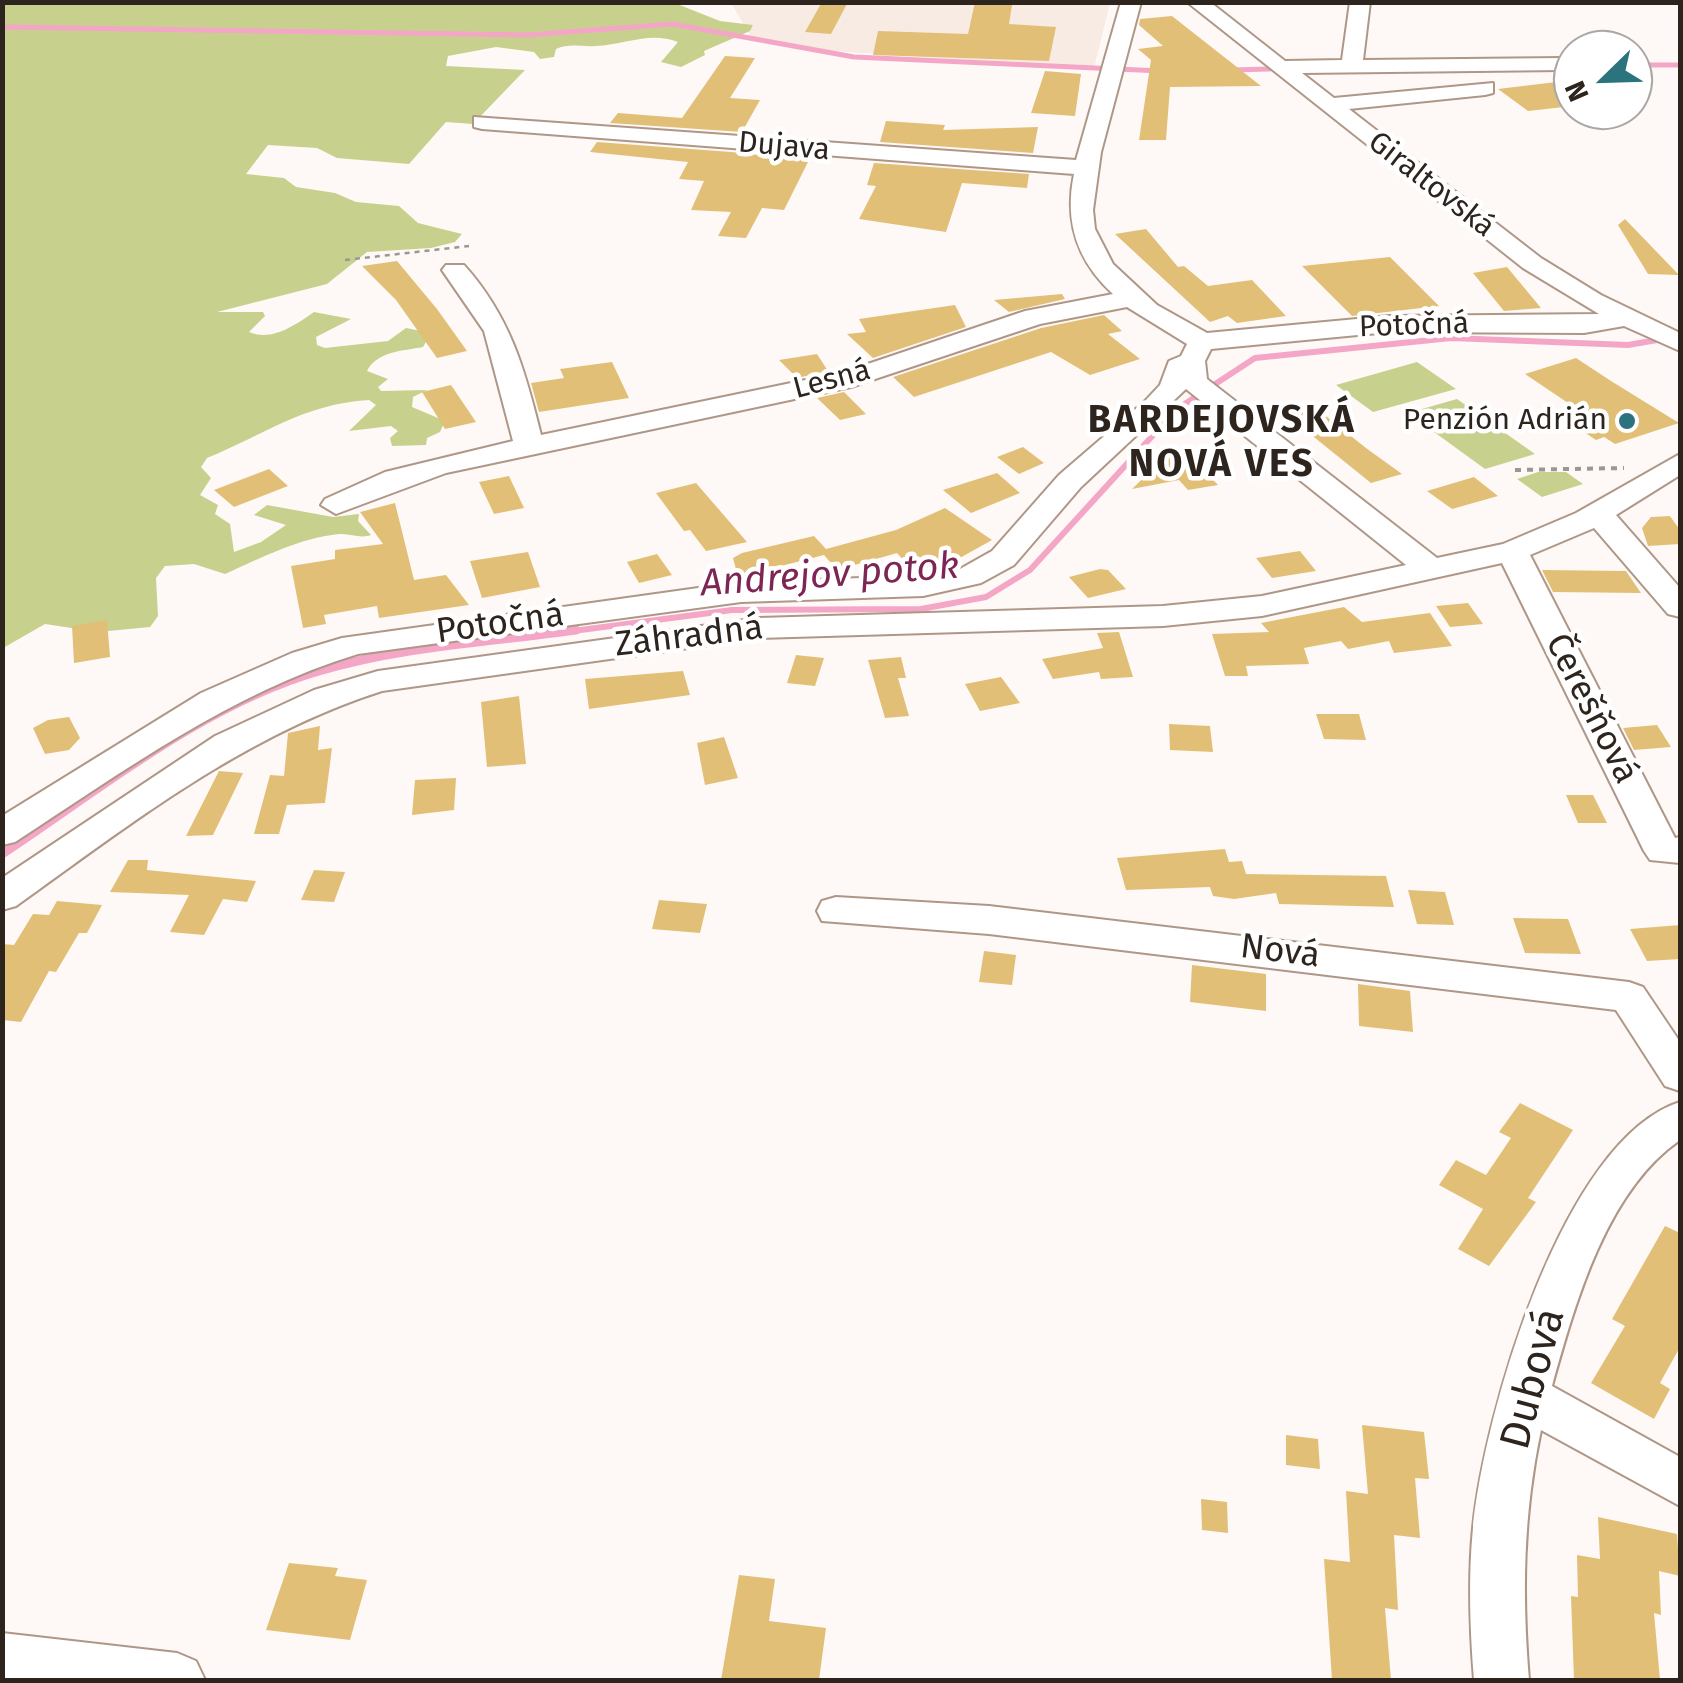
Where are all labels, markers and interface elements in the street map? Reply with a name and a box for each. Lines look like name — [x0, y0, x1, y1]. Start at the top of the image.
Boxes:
north arrow — [1553, 30, 1653, 130]
text: N — [1558, 76, 1596, 106]
street label: Dujava — [737, 125, 831, 169]
street label: Giraltovská — [1361, 125, 1501, 245]
street label: Potočná — [1358, 306, 1470, 346]
street label: Lesná — [789, 352, 875, 408]
district label: BARDEJOVSKÁ NOVÁ VES — [1088, 398, 1356, 488]
place label: Penzión Adrián — [1403, 403, 1607, 439]
marker: Penzión Adrián — [1616, 410, 1638, 432]
water label: Andrejov potok — [699, 544, 961, 608]
street label: Potočná — [433, 594, 567, 654]
street label: Záhradná — [612, 607, 766, 667]
street label: Čerešňová — [1535, 627, 1647, 791]
street label: Nová — [1238, 926, 1322, 978]
street label: Dubová — [1491, 1303, 1577, 1455]

